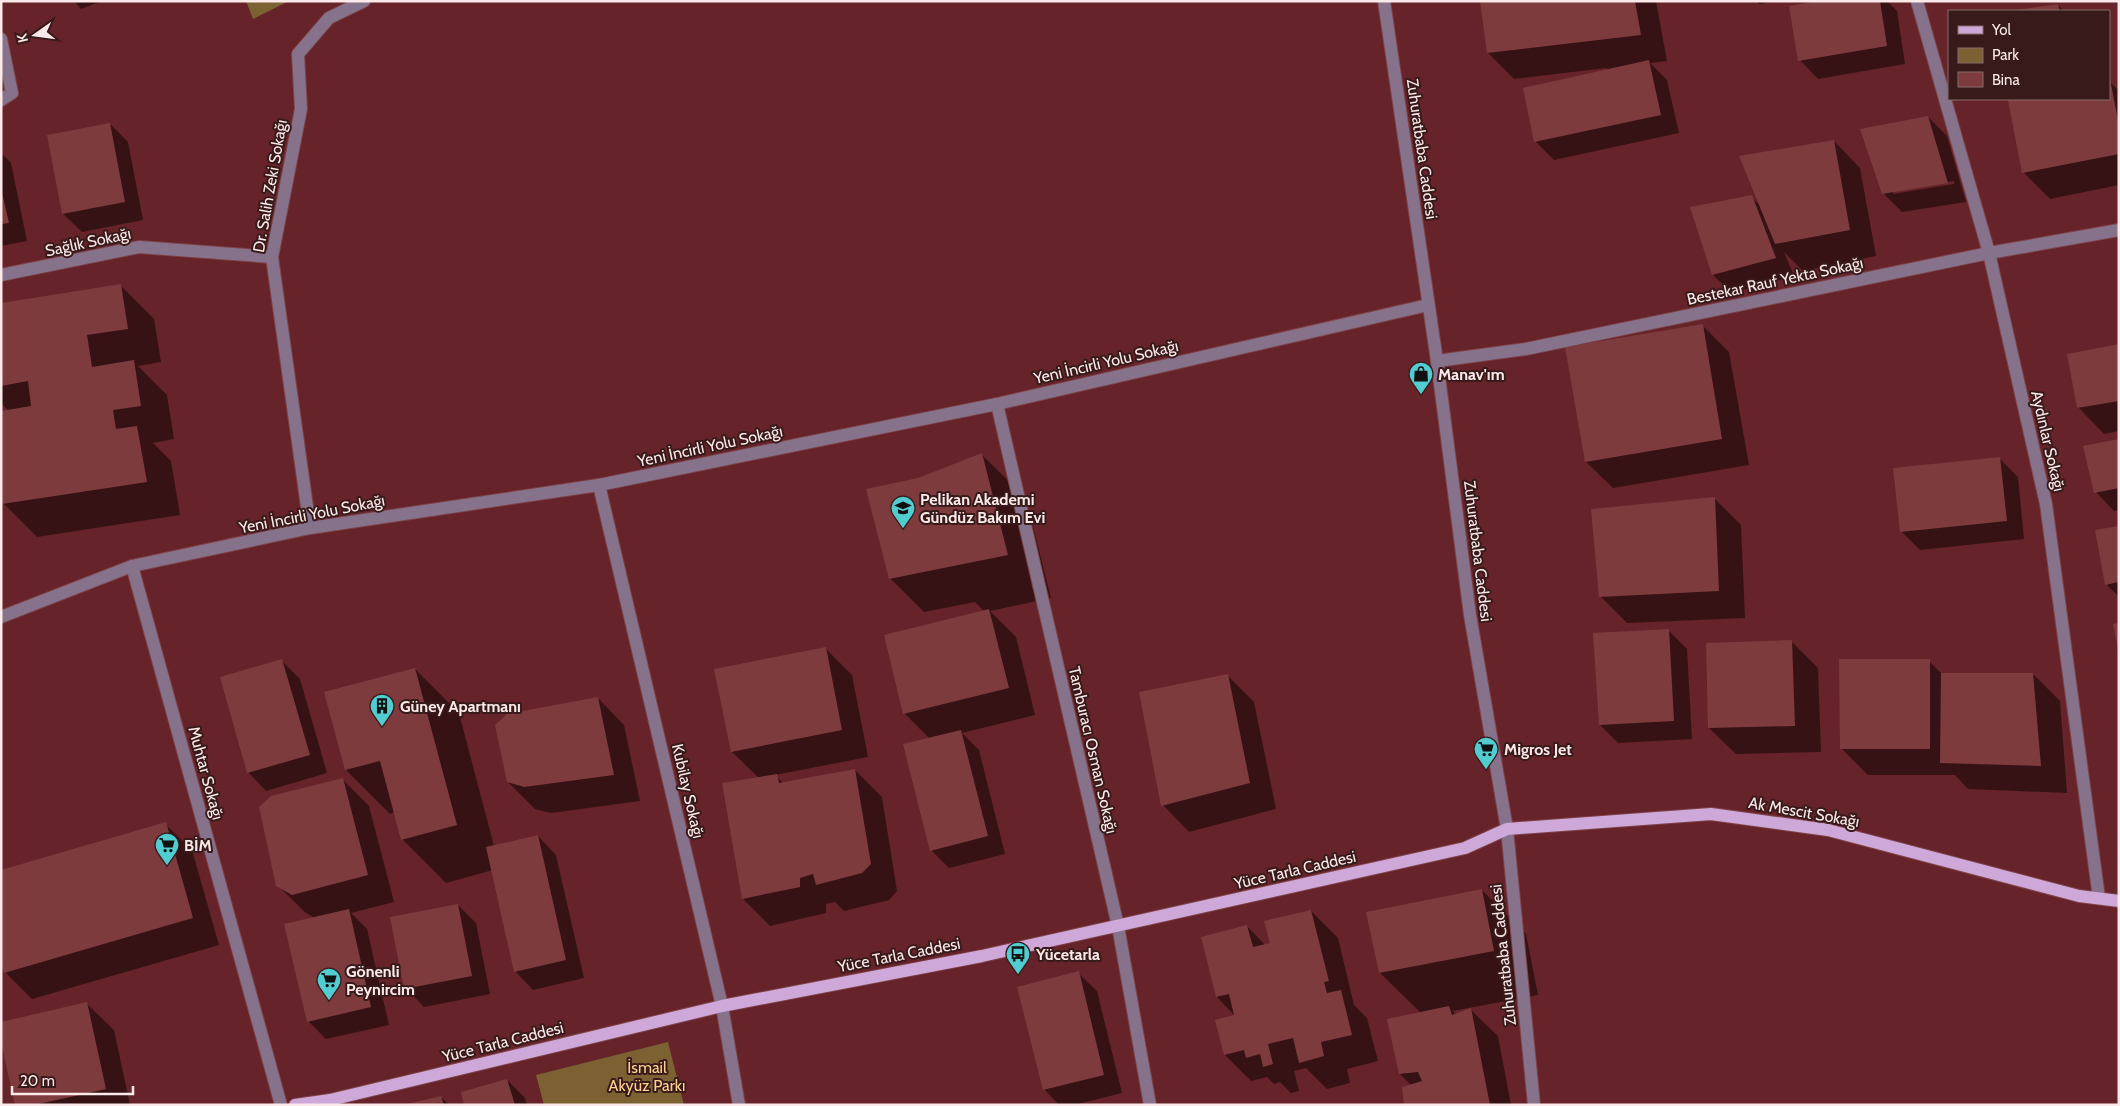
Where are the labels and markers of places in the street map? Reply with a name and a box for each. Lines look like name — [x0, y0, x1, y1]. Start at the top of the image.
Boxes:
shop icon: Manav'ım — [1408, 361, 1434, 395]
place label: Manav'ım — [1438, 365, 1505, 384]
place label: Pelikan Akademi Gündüz Bakım Evi — [920, 490, 1045, 527]
school or university icon: Pelikan Akademi Gündüz Bakım Evi — [890, 495, 916, 529]
building icon: Güney Apartmanı — [369, 693, 395, 727]
place label: Güney Apartmanı — [400, 697, 521, 716]
supermarket icon: Migros Jet — [1473, 736, 1499, 770]
place label: Migros Jet — [1504, 740, 1572, 759]
supermarket icon: BİM — [154, 832, 180, 866]
place label: BİM — [184, 836, 212, 855]
bus stop icon: Yücetarla — [1005, 941, 1031, 975]
place label: Yücetarla — [1035, 945, 1100, 964]
place label: Gönenli Peynircim — [346, 962, 415, 999]
supermarket icon: Gönenli Peynircim — [316, 967, 342, 1001]

